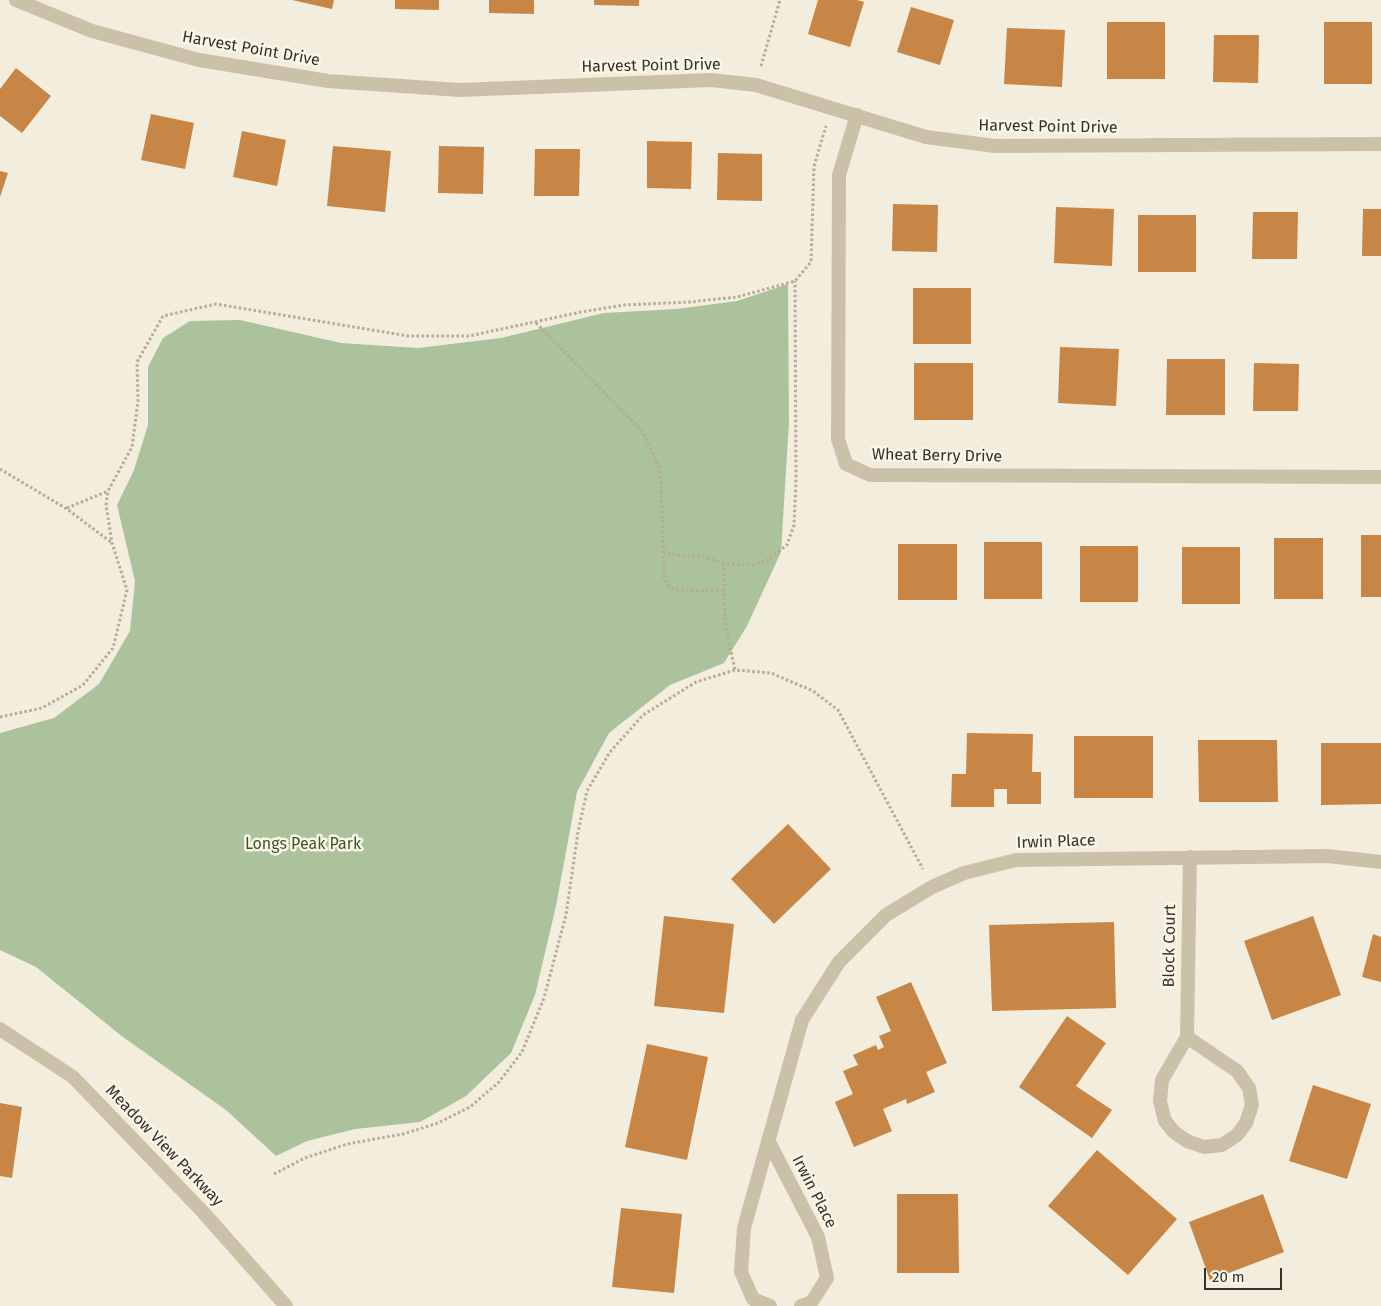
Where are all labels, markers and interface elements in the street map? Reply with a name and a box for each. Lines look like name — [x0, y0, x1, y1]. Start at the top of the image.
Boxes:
street label: Harvest Point Drive — [181, 27, 321, 71]
street label: Harvest Point Drive — [581, 55, 721, 77]
street label: Harvest Point Drive — [978, 116, 1118, 138]
street label: Wheat Berry Drive — [872, 445, 1002, 467]
street label: Irwin Place — [1016, 831, 1096, 853]
park label: Longs Peak Park — [245, 835, 361, 855]
street label: Block Court — [1160, 904, 1180, 988]
street label: Meadow View Parkway — [101, 1081, 227, 1211]
street label: Irwin Place — [788, 1152, 840, 1232]
scale bar — [1206, 1258, 1284, 1290]
text: 20 m — [1212, 1268, 1245, 1286]

